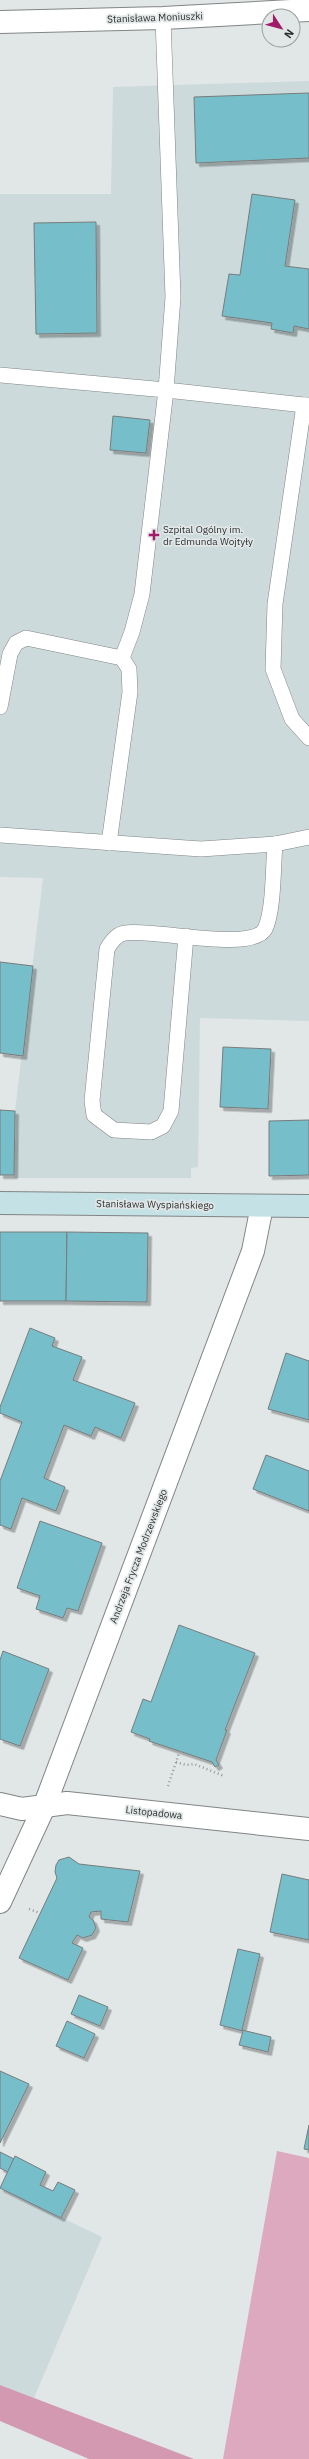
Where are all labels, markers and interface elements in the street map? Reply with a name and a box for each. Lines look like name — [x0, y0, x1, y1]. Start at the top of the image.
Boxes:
north arrow — [261, 8, 301, 48]
street label: Stanisława Moniuszki — [107, 9, 203, 26]
text: N — [281, 27, 297, 41]
place label: Szpital Ogólny im. dr Edmunda Wojtyły — [163, 523, 253, 548]
marker: Szpital Ogólny im. dr Edmunda Wojtyły — [148, 529, 160, 541]
street label: Stanisława Wyspiańskiego — [96, 1197, 215, 1212]
street label: Andrzeja Frycza Modrzewskiego — [107, 1487, 170, 1625]
street label: Listopadowa — [125, 1803, 184, 1822]

